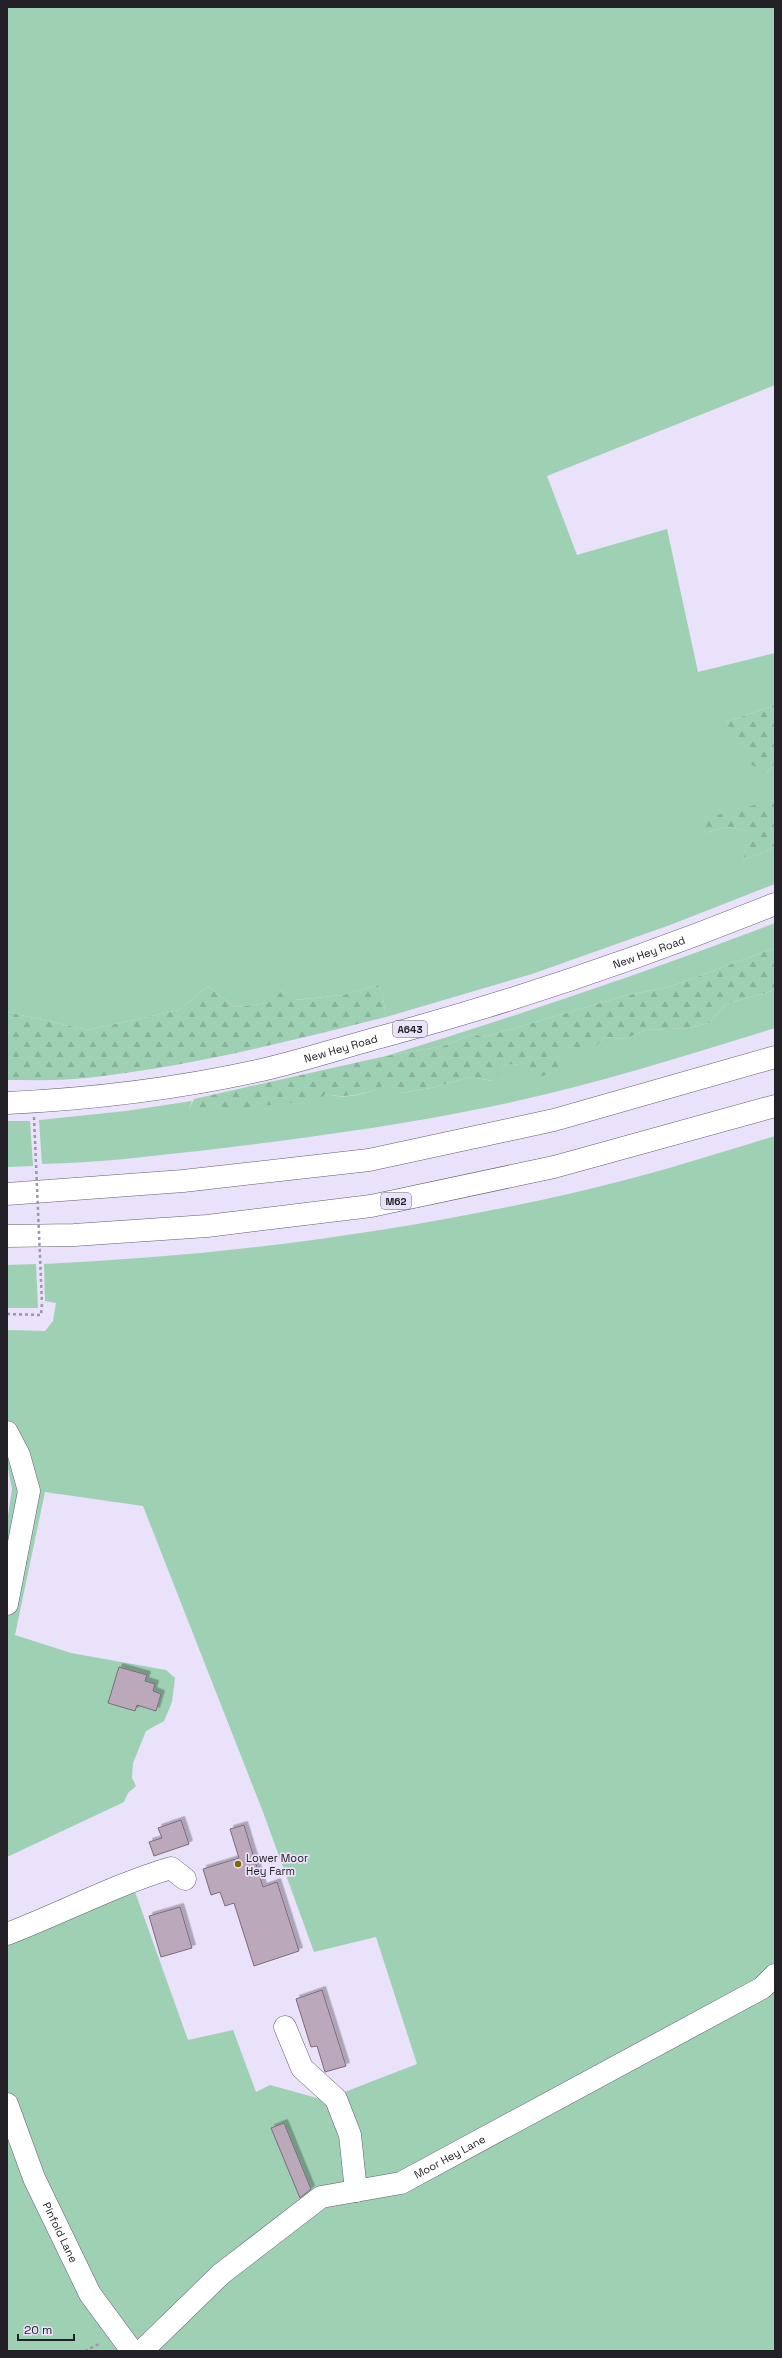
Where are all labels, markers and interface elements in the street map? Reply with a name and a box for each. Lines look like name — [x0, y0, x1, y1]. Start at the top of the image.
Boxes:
street label: New Hey Road — [611, 933, 687, 972]
road number: A643 — [393, 1021, 427, 1037]
street label: New Hey Road — [302, 1031, 379, 1066]
road number: M62 — [381, 1193, 411, 1209]
place label: Lower Moor Hey Farm — [246, 1851, 308, 1878]
marker: Lower Moor Hey Farm — [233, 1859, 243, 1869]
street label: Moor Hey Lane — [412, 2132, 488, 2182]
street label: Pinfold Lane — [40, 2200, 81, 2265]
scale bar — [18, 2316, 74, 2342]
text: 20 m — [24, 2322, 52, 2338]

